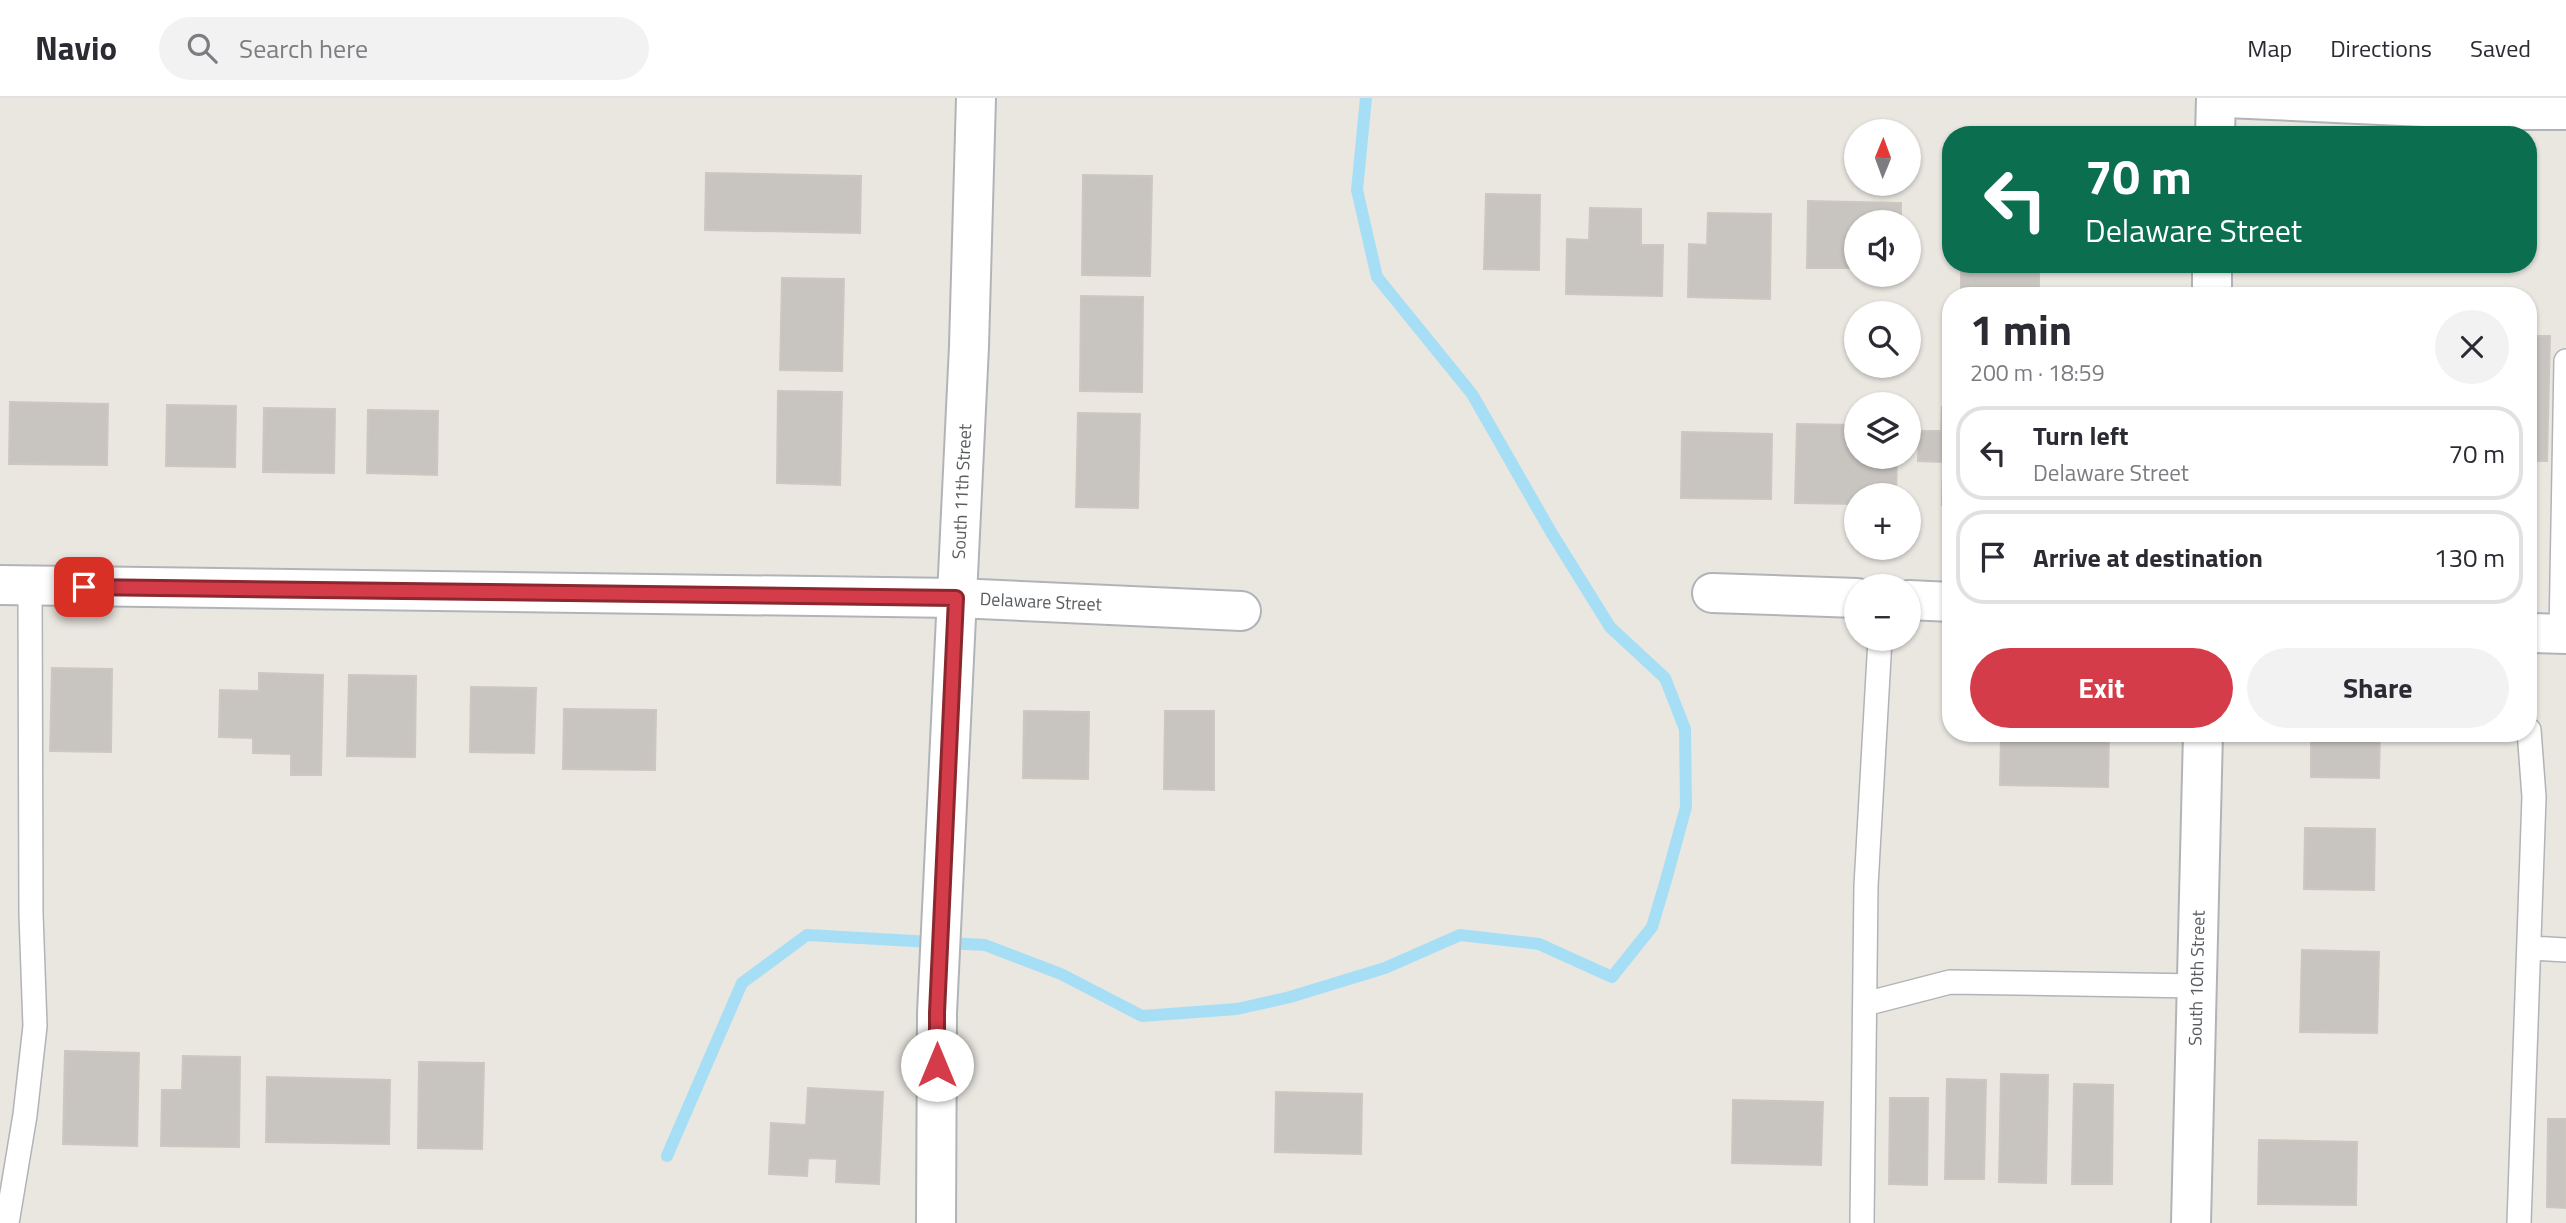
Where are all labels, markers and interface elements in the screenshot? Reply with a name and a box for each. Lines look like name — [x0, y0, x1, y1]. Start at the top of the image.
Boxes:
search box — [159, 17, 649, 80]
text: Navio — [35, 23, 117, 73]
icon: search — [183, 29, 221, 67]
text: Search here — [239, 29, 368, 68]
text: Map — [2247, 30, 2292, 66]
text: Directions — [2330, 30, 2432, 66]
text: Saved — [2470, 30, 2531, 66]
north arrow — [1844, 119, 1922, 196]
map controls — [1844, 119, 1921, 651]
text: 70 m — [2085, 138, 2192, 213]
icon: left — [1970, 154, 2061, 245]
text: Delaware Street — [2085, 206, 2302, 254]
button: sound — [1844, 210, 1921, 287]
text: 1 min — [1970, 297, 2072, 361]
button: search — [1844, 301, 1921, 378]
button: close — [2435, 310, 2509, 384]
text: 200 m · 18:59 — [1970, 355, 2105, 390]
button: layers — [1844, 392, 1921, 469]
text: Turn left — [2033, 416, 2128, 455]
street label: South 11th Street — [945, 423, 978, 560]
icon: left — [1974, 434, 2012, 472]
text: 70 m — [2448, 434, 2505, 473]
text: Delaware Street — [2033, 455, 2189, 490]
button: + — [1844, 483, 1921, 560]
icon: arrive — [1974, 538, 2012, 576]
text: Arrive at destination — [2033, 538, 2263, 577]
text: 130 m — [2434, 538, 2505, 577]
pin — [54, 557, 114, 617]
icon: arrive — [65, 568, 103, 606]
button: − — [1844, 574, 1921, 651]
street label: Delaware Street — [979, 585, 1103, 618]
button: Exit — [1970, 648, 2233, 728]
button: Share — [2247, 648, 2509, 728]
street label: South 10th Street — [2181, 909, 2212, 1046]
position arrow — [900, 1028, 974, 1102]

